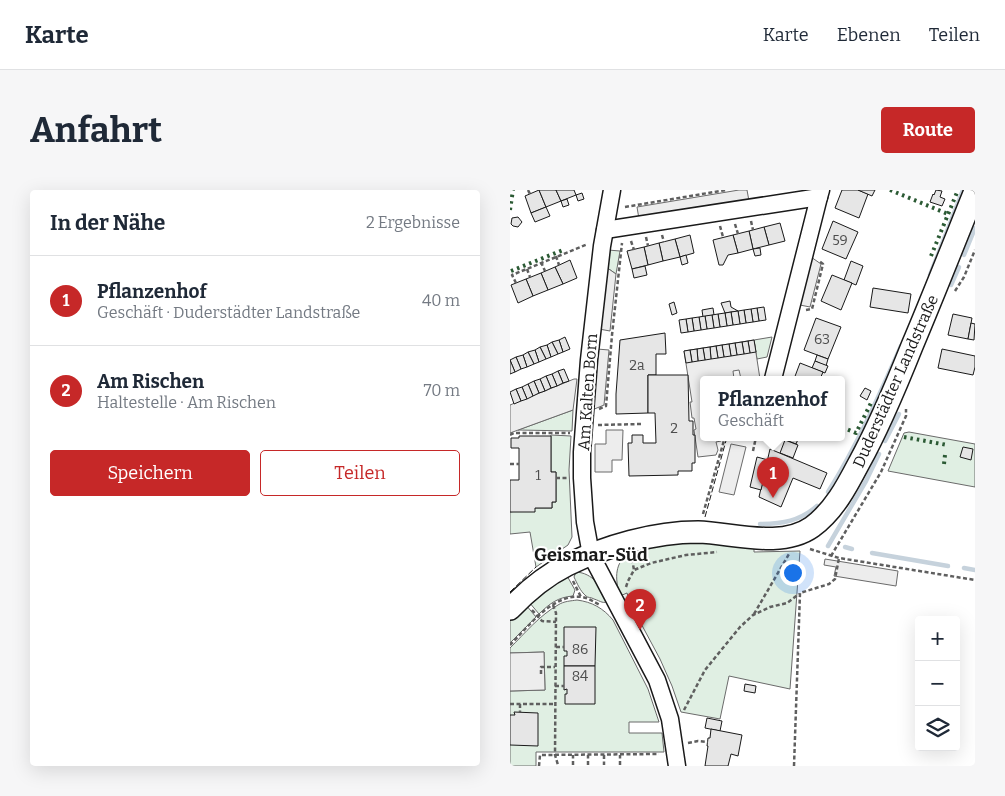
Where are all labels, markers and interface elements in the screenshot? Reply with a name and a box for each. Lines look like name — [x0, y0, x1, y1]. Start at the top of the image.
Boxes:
text: Karte — [25, 21, 89, 49]
text: Karte — [763, 24, 809, 46]
text: Ebenen — [837, 24, 901, 46]
text: Teilen — [929, 24, 980, 46]
button: Route — [881, 107, 975, 153]
text: Anfahrt — [30, 109, 162, 151]
text: In der Nähe — [50, 210, 165, 236]
text: 2 Ergebnisse — [366, 213, 460, 232]
house number: 59 — [832, 232, 848, 249]
text: Pflanzenhof — [97, 280, 207, 303]
text: 1 — [63, 291, 69, 310]
text: 40 m — [422, 291, 460, 310]
street label: Duderstädter Landstraße — [849, 292, 942, 471]
text: Geschäft · Duderstädter Landstraße — [97, 303, 360, 322]
house number: 63 — [814, 331, 830, 348]
street label: Am Kalten Born — [574, 333, 601, 451]
house number: 2a — [629, 357, 645, 374]
text: Am Rischen — [97, 370, 204, 393]
popup — [700, 376, 845, 441]
text: 2 — [61, 381, 71, 400]
text: 70 m — [424, 381, 460, 400]
text: Pflanzenhof — [718, 388, 827, 411]
text: Haltestelle · Am Rischen — [97, 393, 276, 412]
text: Geschäft — [718, 411, 784, 430]
house number: 2 — [670, 420, 678, 437]
button: Speichern — [50, 450, 250, 496]
button: Teilen — [260, 450, 460, 496]
pin: 1 — [757, 457, 789, 498]
house number: 1 — [535, 467, 541, 484]
district label: Geismar-Süd — [534, 544, 648, 566]
your location — [780, 560, 806, 586]
pin: 2 — [624, 589, 656, 630]
map controls — [915, 616, 960, 751]
button: + — [915, 616, 960, 661]
house number: 86 — [572, 641, 588, 658]
button: − — [915, 661, 960, 706]
house number: 84 — [572, 668, 588, 685]
button: layers — [915, 706, 960, 751]

